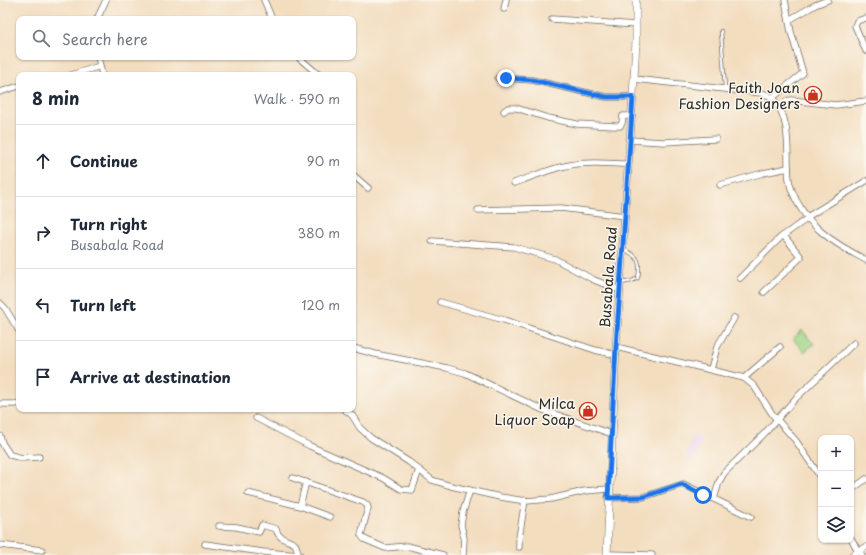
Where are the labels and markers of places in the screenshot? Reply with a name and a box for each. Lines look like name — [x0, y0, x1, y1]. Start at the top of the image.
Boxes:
place label: Faith Joan Fashion Designers — [678, 77, 800, 114]
shop icon: Faith Joan Fashion Designers — [803, 85, 823, 105]
place label: Milca Liquor Soap — [495, 393, 575, 430]
shop icon: Milca Liquor Soap — [578, 401, 598, 421]

